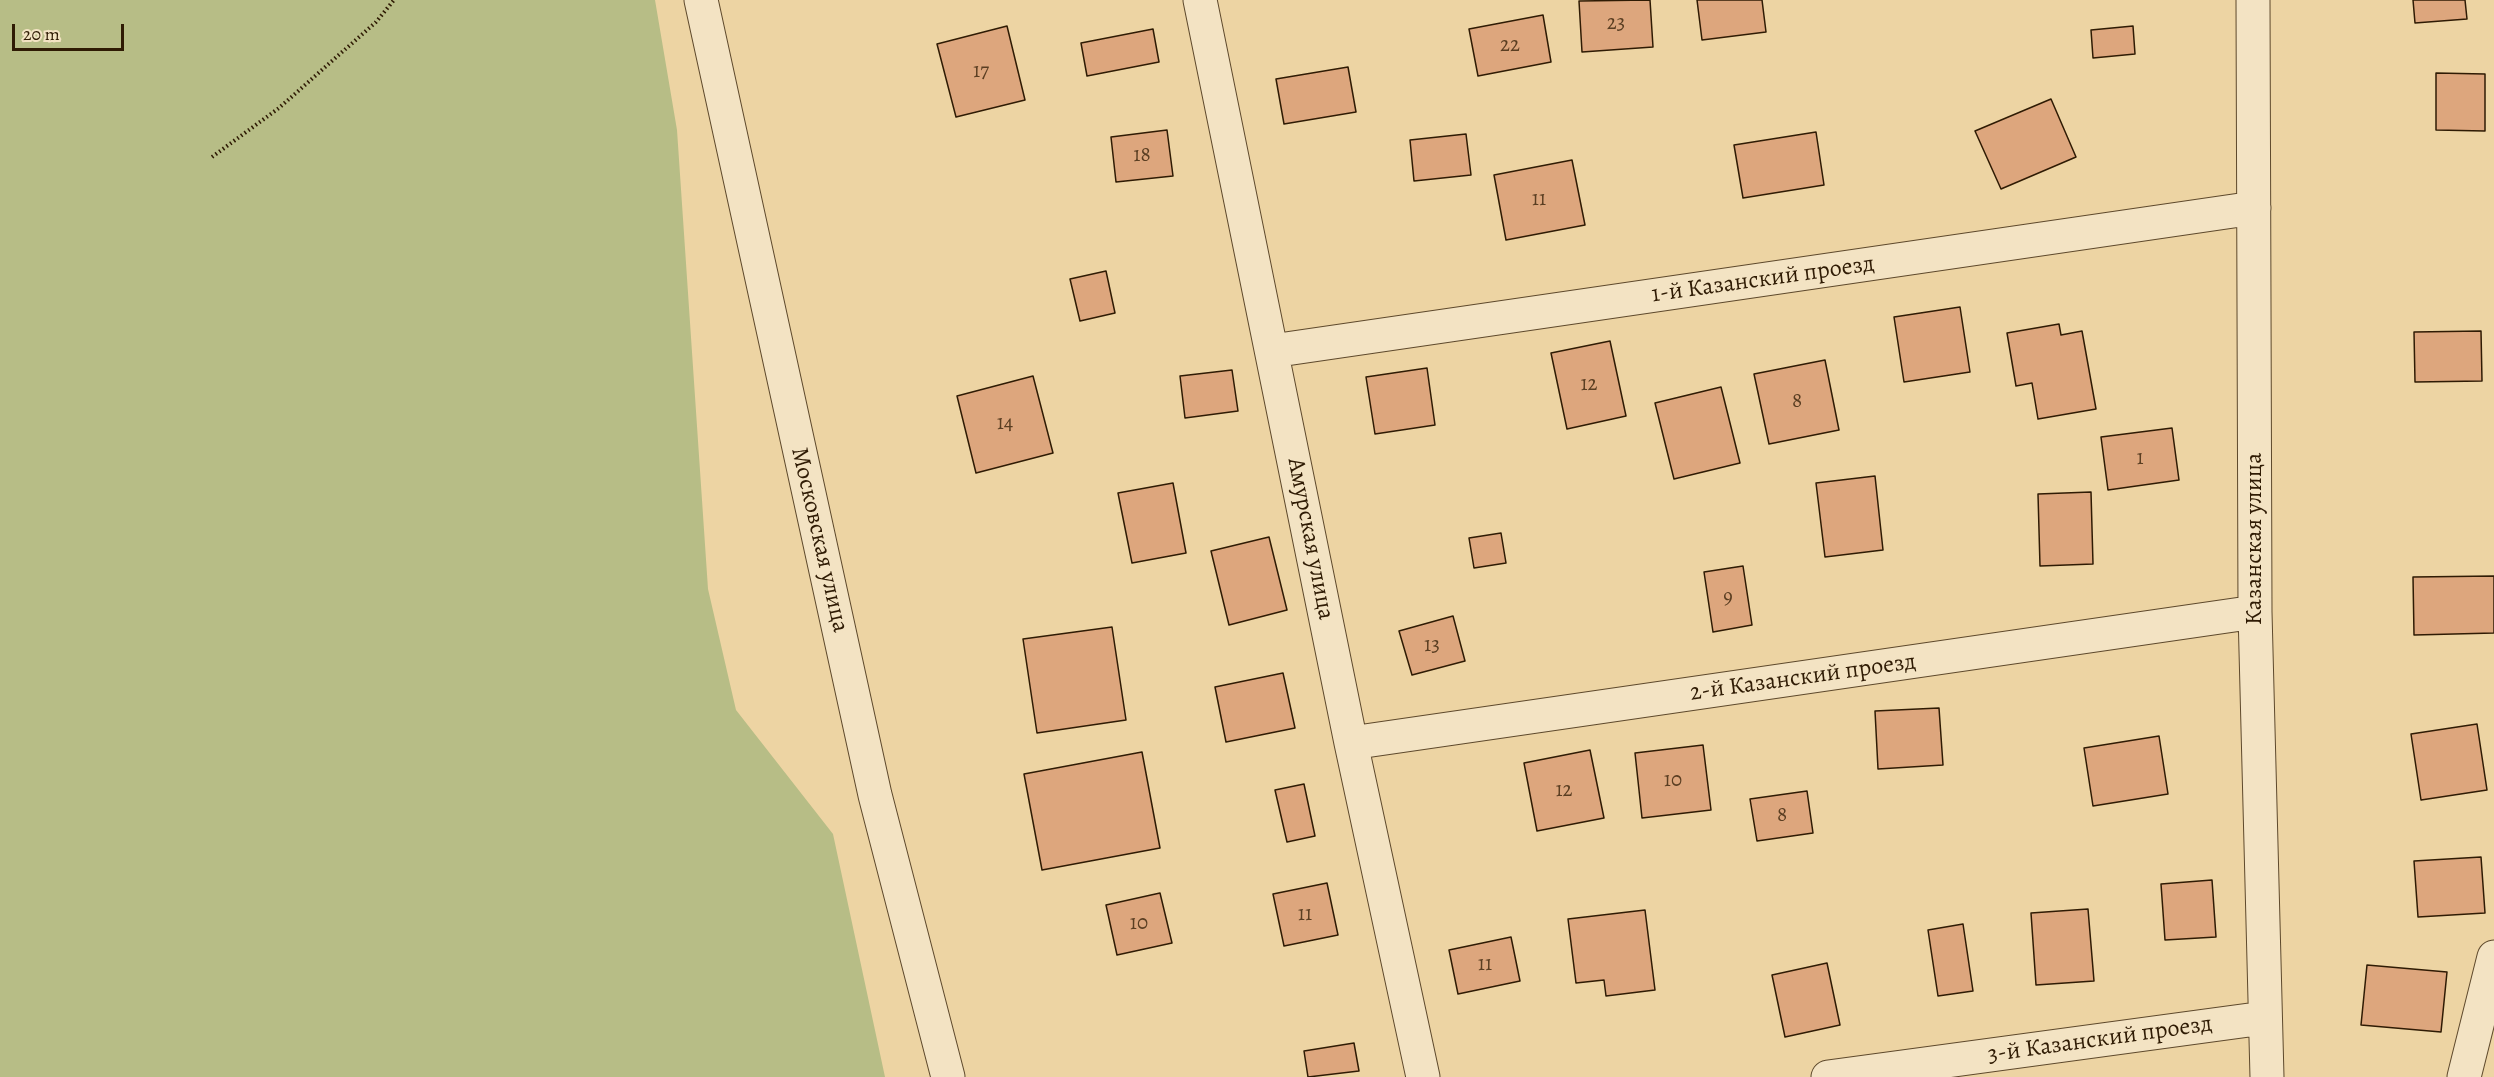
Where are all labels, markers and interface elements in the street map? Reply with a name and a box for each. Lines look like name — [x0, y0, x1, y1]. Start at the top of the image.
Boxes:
house number: 23 — [1607, 11, 1625, 37]
scale bar — [15, 12, 128, 50]
text: 20 m — [23, 22, 60, 46]
house number: 22 — [1500, 33, 1520, 59]
house number: 17 — [973, 59, 989, 85]
house number: 18 — [1133, 143, 1151, 169]
house number: 11 — [1532, 187, 1546, 213]
street label: 1-й Казанский проезд — [1650, 250, 1876, 310]
house number: 12 — [1580, 372, 1598, 398]
house number: 8 — [1792, 389, 1802, 415]
house number: 14 — [997, 411, 1013, 437]
street label: Московская улица — [784, 445, 854, 635]
house number: 1 — [2136, 446, 2144, 472]
street label: Казанская улица — [2241, 453, 2269, 625]
street label: Амурская улица — [1280, 456, 1340, 622]
house number: 9 — [1723, 585, 1733, 611]
house number: 13 — [1424, 633, 1440, 659]
street label: 2-й Казанский проезд — [1688, 648, 1918, 708]
house number: 10 — [1664, 768, 1682, 794]
house number: 12 — [1555, 778, 1573, 804]
house number: 8 — [1777, 803, 1787, 829]
house number: 11 — [1298, 902, 1312, 928]
house number: 10 — [1130, 911, 1148, 937]
house number: 11 — [1478, 952, 1492, 978]
street label: 3-й Казанский проезд — [1986, 1010, 2214, 1070]

